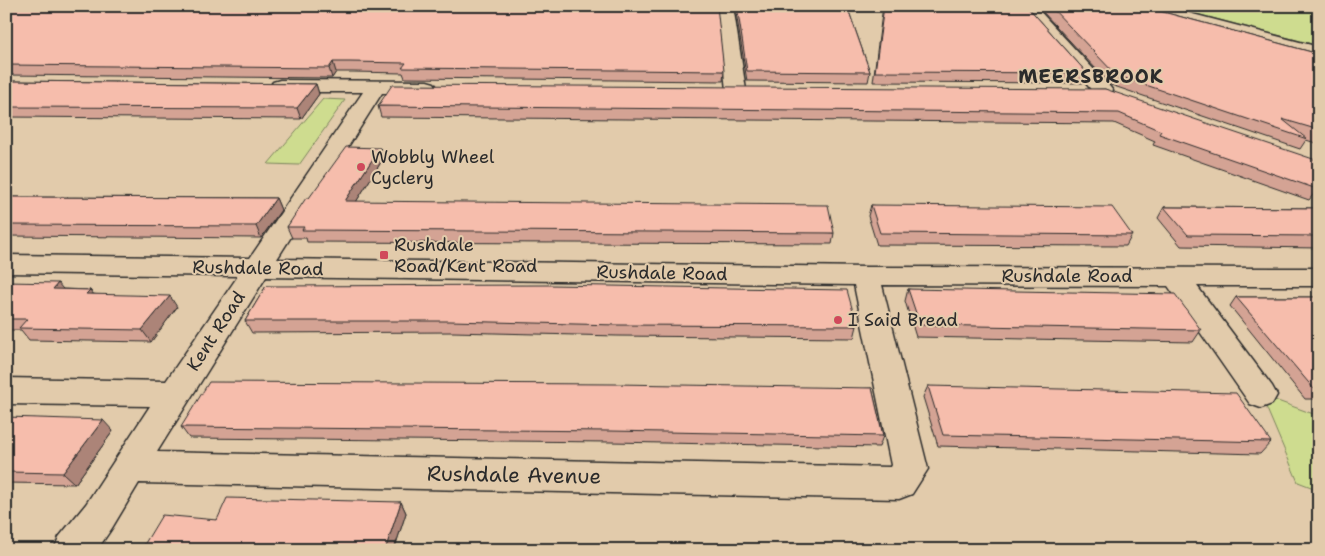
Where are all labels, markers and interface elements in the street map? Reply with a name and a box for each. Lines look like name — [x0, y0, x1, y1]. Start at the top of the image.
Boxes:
district label: MEERSBROOK — [1018, 64, 1164, 89]
place label: Wobbly Wheel Cyclery — [371, 145, 495, 190]
marker: Wobbly Wheel Cyclery — [355, 161, 367, 173]
place label: Rushdale Road/Kent Road — [394, 233, 537, 278]
marker: Rushdale Road/Kent Road — [378, 249, 390, 261]
street label: Rushdale Road — [192, 255, 324, 281]
street label: Rushdale Road — [596, 260, 728, 286]
street label: Rushdale Road — [1001, 264, 1133, 288]
street label: Kent Road — [181, 286, 251, 376]
place label: I Said Bread — [848, 308, 958, 332]
marker: I Said Bread — [832, 314, 844, 326]
street label: Rushdale Avenue — [427, 459, 601, 491]

